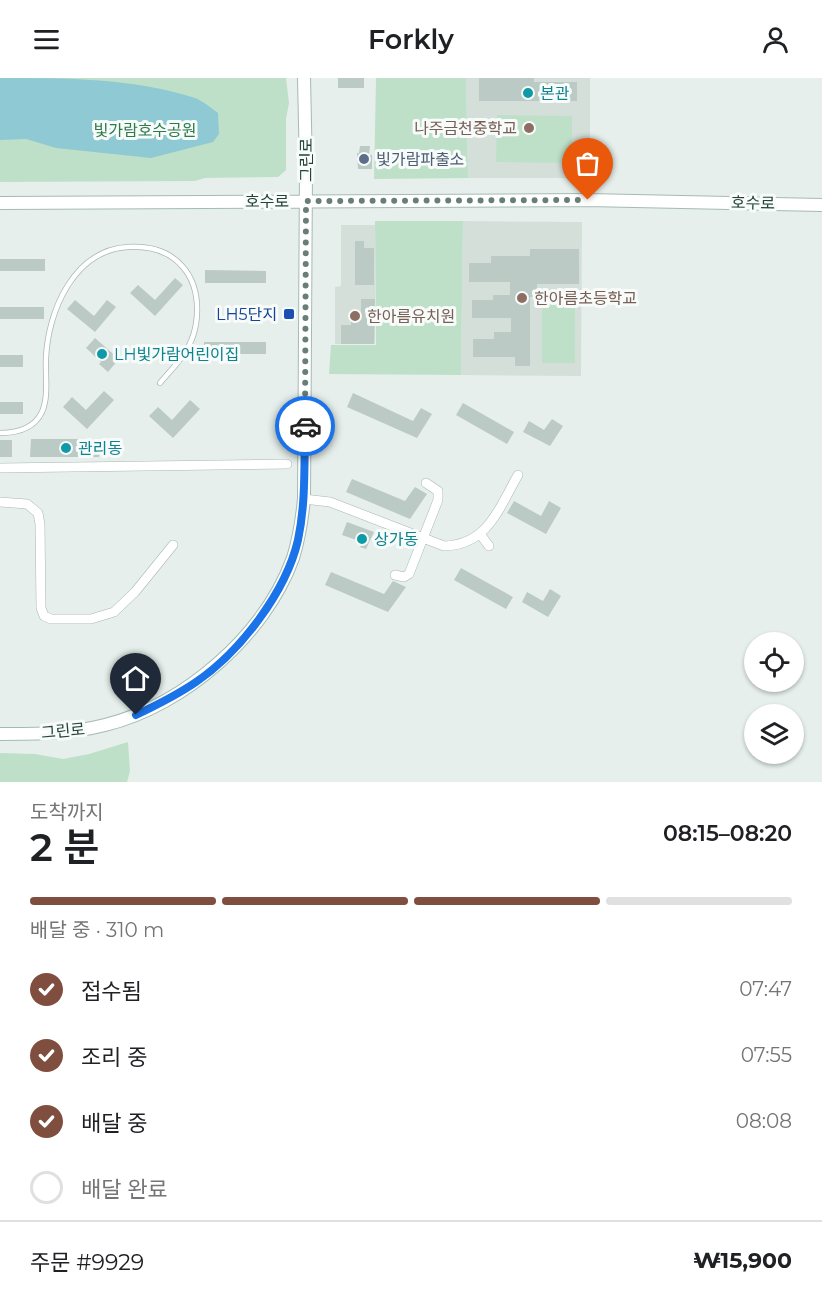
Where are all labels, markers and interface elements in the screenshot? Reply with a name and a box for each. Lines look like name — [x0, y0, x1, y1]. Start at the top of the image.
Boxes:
icon: menu — [30, 23, 63, 56]
text: Forkly — [368, 23, 454, 56]
icon: person — [759, 23, 792, 56]
place label: 본관 — [540, 84, 570, 103]
marker: 본관 — [521, 86, 535, 100]
place label: 나주금천중학교 — [414, 119, 517, 138]
park label: 빛가람호수공원 — [93, 121, 197, 140]
marker: 나주금천중학교 — [522, 121, 536, 135]
street label: 그린로 — [297, 138, 316, 182]
pin — [562, 138, 613, 200]
icon: bag — [571, 147, 604, 180]
place label: 빛가람파출소 — [376, 150, 464, 169]
marker: 빛가람파출소 — [357, 152, 371, 166]
street label: 호수로 — [245, 192, 289, 211]
street label: 호수로 — [731, 193, 776, 213]
place label: 한아름초등학교 — [534, 289, 637, 308]
marker: 한아름초등학교 — [515, 291, 529, 305]
place label: LH5단지 — [216, 305, 277, 324]
marker: LH5단지 — [282, 307, 296, 321]
place label: 한아름유치원 — [367, 307, 455, 326]
marker: 한아름유치원 — [348, 309, 362, 323]
place label: LH빛가람어린이집 — [114, 345, 239, 364]
marker: LH빛가람어린이집 — [95, 347, 109, 361]
courier — [275, 396, 335, 456]
icon: car — [289, 410, 322, 443]
place label: 관리동 — [78, 439, 122, 458]
marker: 관리동 — [59, 441, 73, 455]
place label: 상가동 — [374, 530, 418, 549]
marker: 상가동 — [355, 532, 369, 546]
map controls — [744, 632, 804, 764]
button: locate — [744, 632, 804, 692]
pin — [110, 653, 161, 715]
icon: home — [119, 662, 152, 695]
button: layers — [744, 704, 804, 764]
street label: 그린로 — [40, 720, 86, 742]
text: 도착까지 — [30, 800, 104, 824]
text: 08:15–08:20 — [663, 820, 792, 847]
text: 2 분 — [30, 823, 99, 871]
text: 배달 중 · 310 m — [30, 918, 164, 942]
icon: check — [30, 973, 63, 1006]
text: 07:47 — [739, 977, 792, 1001]
text: 접수됨 — [81, 978, 142, 1005]
icon: check — [30, 1039, 63, 1072]
text: 07:55 — [741, 1043, 792, 1067]
text: 조리 중 — [81, 1044, 147, 1071]
icon: check — [30, 1105, 63, 1138]
text: 08:08 — [736, 1109, 792, 1133]
text: 배달 중 — [81, 1110, 147, 1137]
text: 배달 완료 — [81, 1176, 168, 1203]
text: ₩15,900 — [693, 1247, 792, 1274]
text: 주문 #9929 — [30, 1249, 144, 1276]

